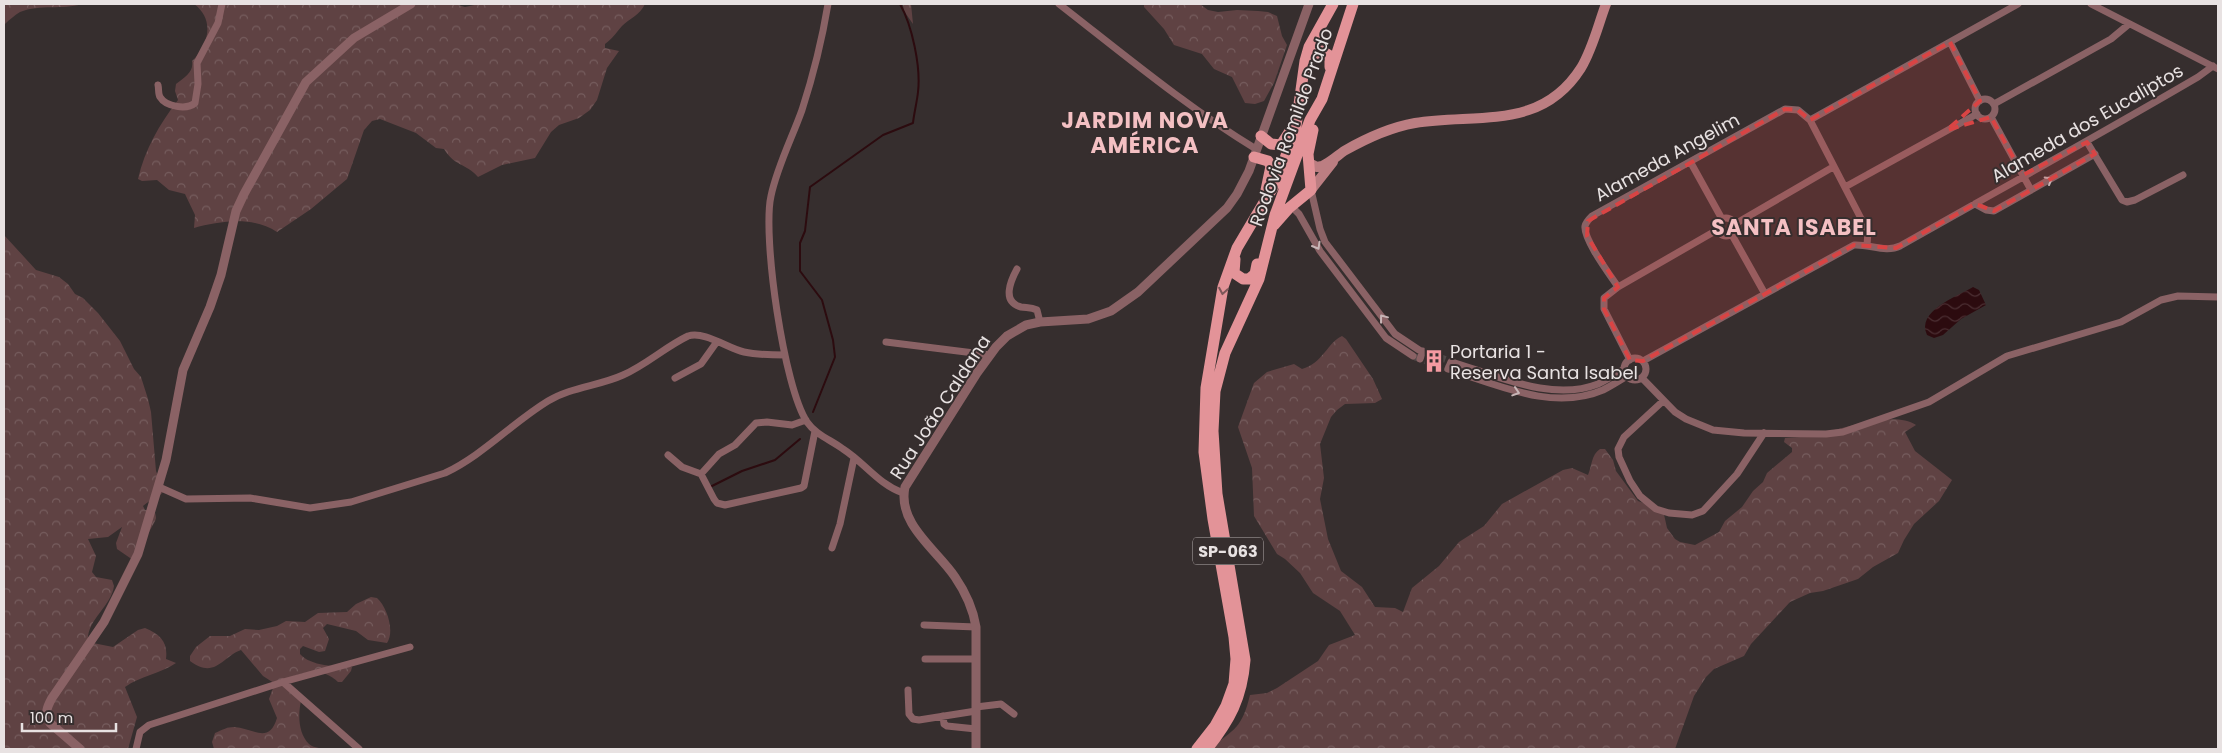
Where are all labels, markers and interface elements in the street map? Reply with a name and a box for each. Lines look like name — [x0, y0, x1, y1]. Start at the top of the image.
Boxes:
street label: Rodovia Romildo Prado — [1244, 25, 1338, 229]
street label: Alameda dos Eucaliptos — [1986, 58, 2188, 188]
district label: JARDIM NOVA AMÉRICA — [1061, 105, 1229, 161]
street label: Alameda Angelim — [1590, 107, 1744, 207]
one-way arrow — [2044, 177, 2053, 187]
district label: SANTA ISABEL — [1711, 212, 1877, 243]
one-way arrow — [1310, 240, 1320, 249]
one-way arrow — [1219, 286, 1229, 295]
one-way arrow — [1380, 314, 1389, 324]
street label: Rua João Caldana — [884, 330, 996, 484]
place label: Portaria 1 - Reserva Santa Isabel — [1450, 339, 1638, 385]
building icon: Portaria 1 - Reserva Santa Isabel — [1421, 348, 1447, 374]
one-way arrow — [1511, 386, 1520, 396]
road number: SP-063 — [1193, 538, 1263, 564]
scale bar — [22, 700, 116, 732]
text: 100 m — [30, 707, 73, 728]

